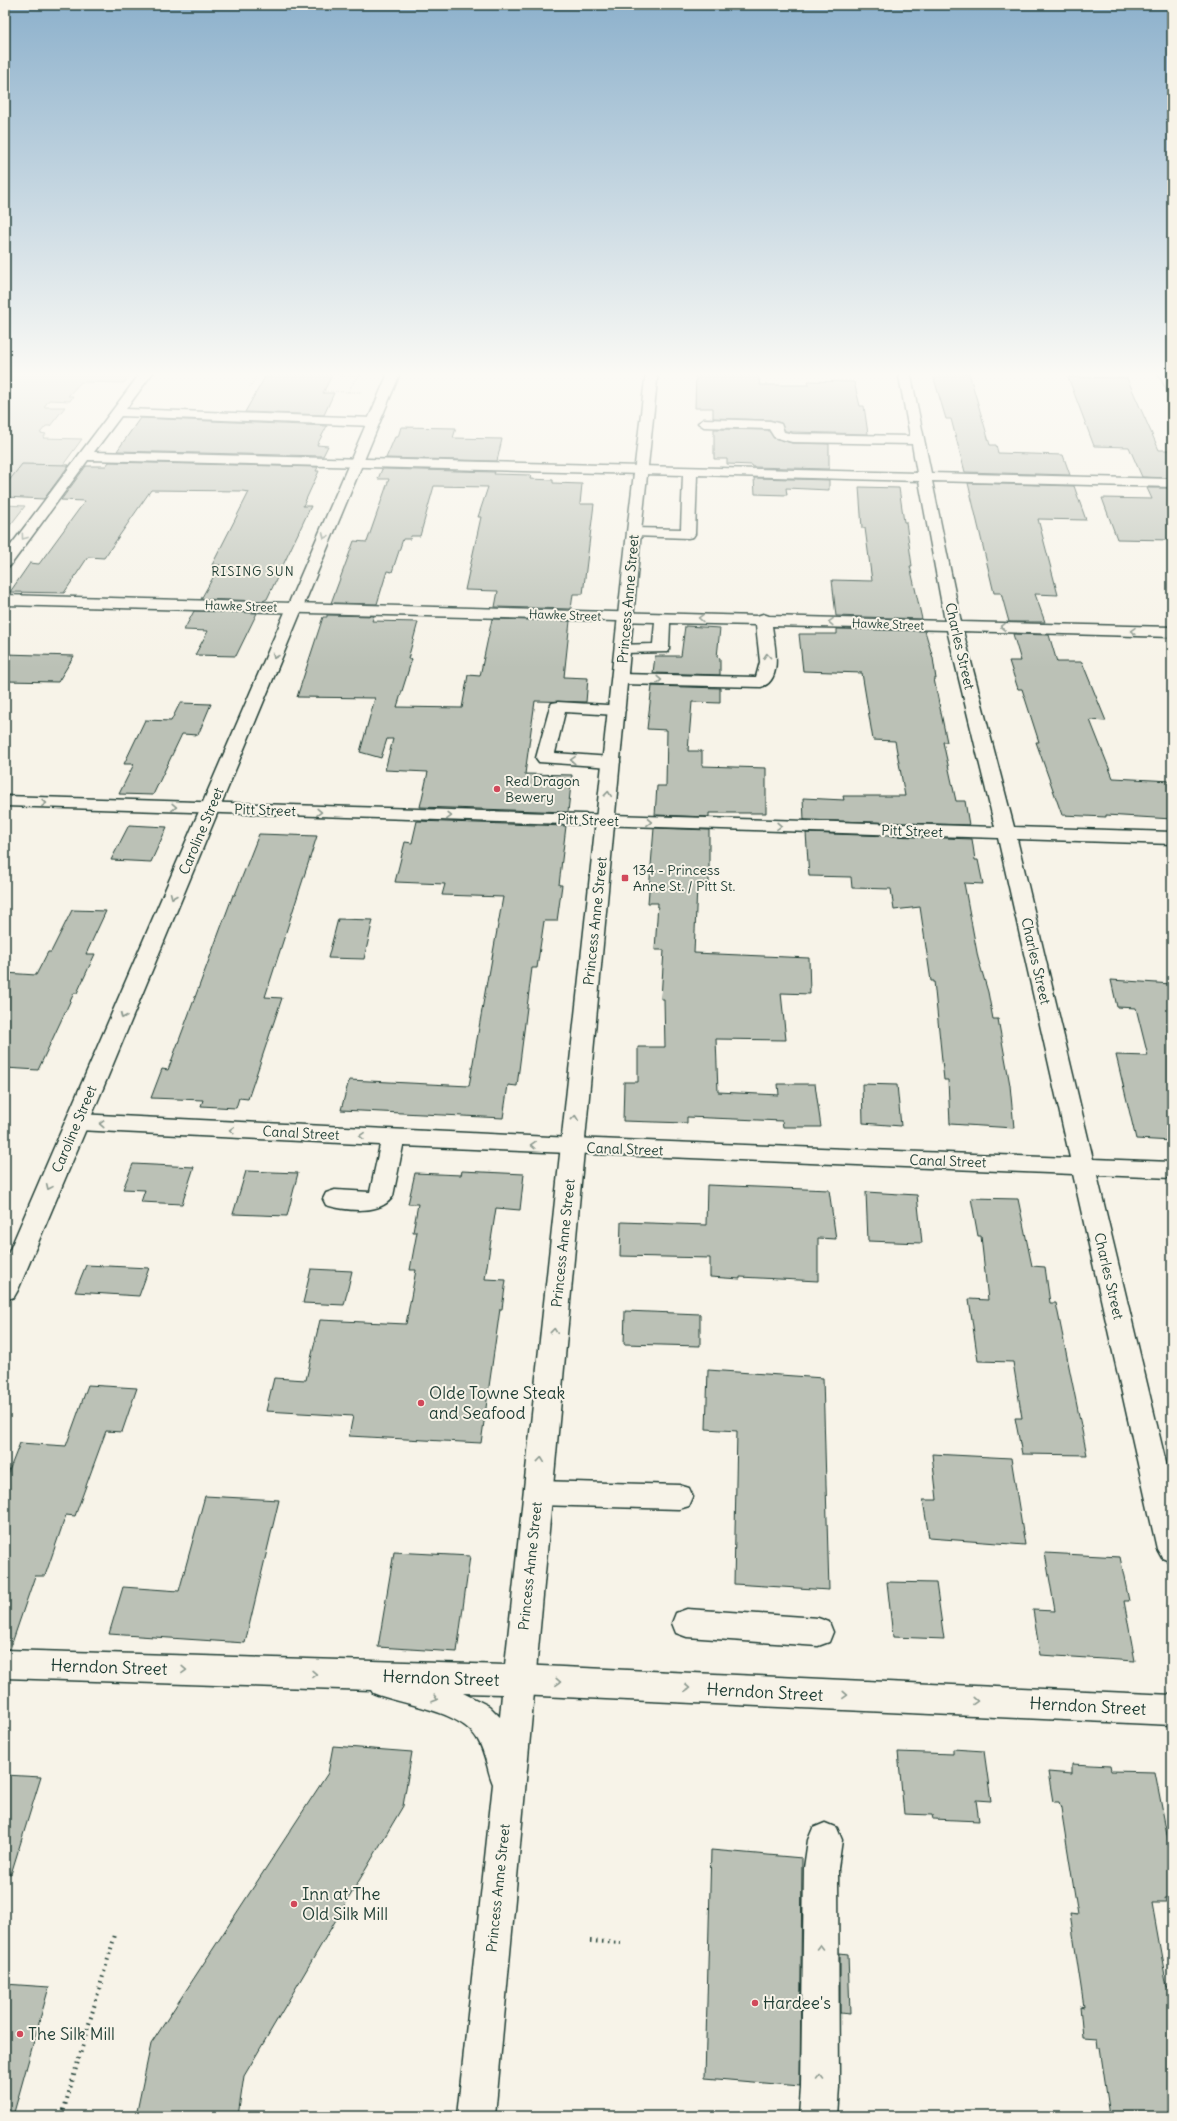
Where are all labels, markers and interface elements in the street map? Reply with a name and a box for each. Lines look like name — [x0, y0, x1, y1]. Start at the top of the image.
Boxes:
one-way arrow — [21, 533, 29, 540]
one-way arrow — [322, 533, 330, 540]
street label: Princess Anne Street — [613, 534, 643, 664]
district label: RISING SUN — [211, 563, 295, 580]
street label: Hawke Street — [205, 597, 277, 615]
street label: Charles Street — [941, 601, 979, 692]
street label: Hawke Street — [529, 606, 601, 624]
one-way arrow — [698, 614, 704, 622]
street label: Hawke Street — [852, 615, 924, 633]
one-way arrow — [828, 618, 834, 626]
one-way arrow — [1000, 623, 1006, 632]
one-way arrow — [1130, 627, 1136, 635]
one-way arrow — [272, 652, 280, 659]
one-way arrow — [762, 653, 771, 659]
one-way arrow — [656, 676, 662, 684]
one-way arrow — [570, 756, 576, 764]
place label: Red Dragon Bewery — [505, 772, 580, 806]
street label: Caroline Street — [175, 784, 228, 877]
marker: Red Dragon Bewery — [492, 784, 502, 794]
one-way arrow — [603, 791, 612, 797]
one-way arrow — [41, 798, 47, 807]
street label: Pitt Street — [234, 800, 296, 820]
one-way arrow — [171, 803, 177, 812]
one-way arrow — [316, 808, 322, 816]
street label: Pitt Street — [557, 810, 619, 830]
one-way arrow — [446, 812, 452, 820]
one-way arrow — [646, 818, 652, 827]
street label: Pitt Street — [881, 821, 943, 841]
one-way arrow — [776, 822, 782, 831]
street label: Princess Anne Street — [579, 855, 611, 986]
place label: 134 - Princess Anne St. / Pitt St. — [633, 861, 736, 895]
marker: 134 - Princess Anne St. / Pitt St. — [620, 873, 630, 883]
one-way arrow — [170, 892, 178, 900]
street label: Charles Street — [1017, 916, 1055, 1007]
one-way arrow — [119, 1012, 127, 1019]
street label: Caroline Street — [48, 1082, 101, 1175]
one-way arrow — [571, 1115, 580, 1121]
one-way arrow — [99, 1119, 105, 1128]
street label: Canal Street — [262, 1122, 340, 1144]
one-way arrow — [229, 1126, 235, 1134]
one-way arrow — [359, 1132, 365, 1140]
street label: Canal Street — [586, 1139, 664, 1159]
one-way arrow — [530, 1140, 537, 1149]
street label: Canal Street — [909, 1151, 987, 1171]
street label: Princess Anne Street — [547, 1177, 579, 1308]
one-way arrow — [46, 1182, 54, 1190]
street label: Charles Street — [1090, 1231, 1128, 1322]
one-way arrow — [549, 1328, 558, 1334]
place label: Olde Towne Steak and Seafood — [429, 1382, 565, 1424]
marker: Olde Towne Steak and Seafood — [416, 1398, 426, 1408]
one-way arrow — [536, 1457, 545, 1463]
street label: Princess Anne Street — [514, 1500, 546, 1631]
street label: Herndon Street — [50, 1654, 168, 1680]
street label: Herndon Street — [382, 1665, 500, 1691]
one-way arrow — [181, 1666, 187, 1674]
one-way arrow — [311, 1670, 317, 1678]
one-way arrow — [555, 1678, 561, 1686]
street label: Herndon Street — [706, 1678, 824, 1706]
one-way arrow — [684, 1684, 690, 1692]
one-way arrow — [842, 1691, 848, 1700]
street label: Herndon Street — [1029, 1692, 1147, 1720]
one-way arrow — [431, 1694, 438, 1703]
one-way arrow — [972, 1697, 978, 1705]
street label: Princess Anne Street — [482, 1822, 514, 1953]
place label: Inn at The Old Silk Mill — [302, 1883, 388, 1925]
marker: Inn at The Old Silk Mill — [289, 1899, 299, 1909]
one-way arrow — [816, 1944, 825, 1950]
place label: Hardee's — [763, 1992, 831, 2014]
marker: Hardee's — [750, 1998, 760, 2008]
place label: The Silk Mill — [28, 2023, 115, 2045]
marker: The Silk Mill — [15, 2029, 25, 2039]
one-way arrow — [816, 2074, 824, 2080]

